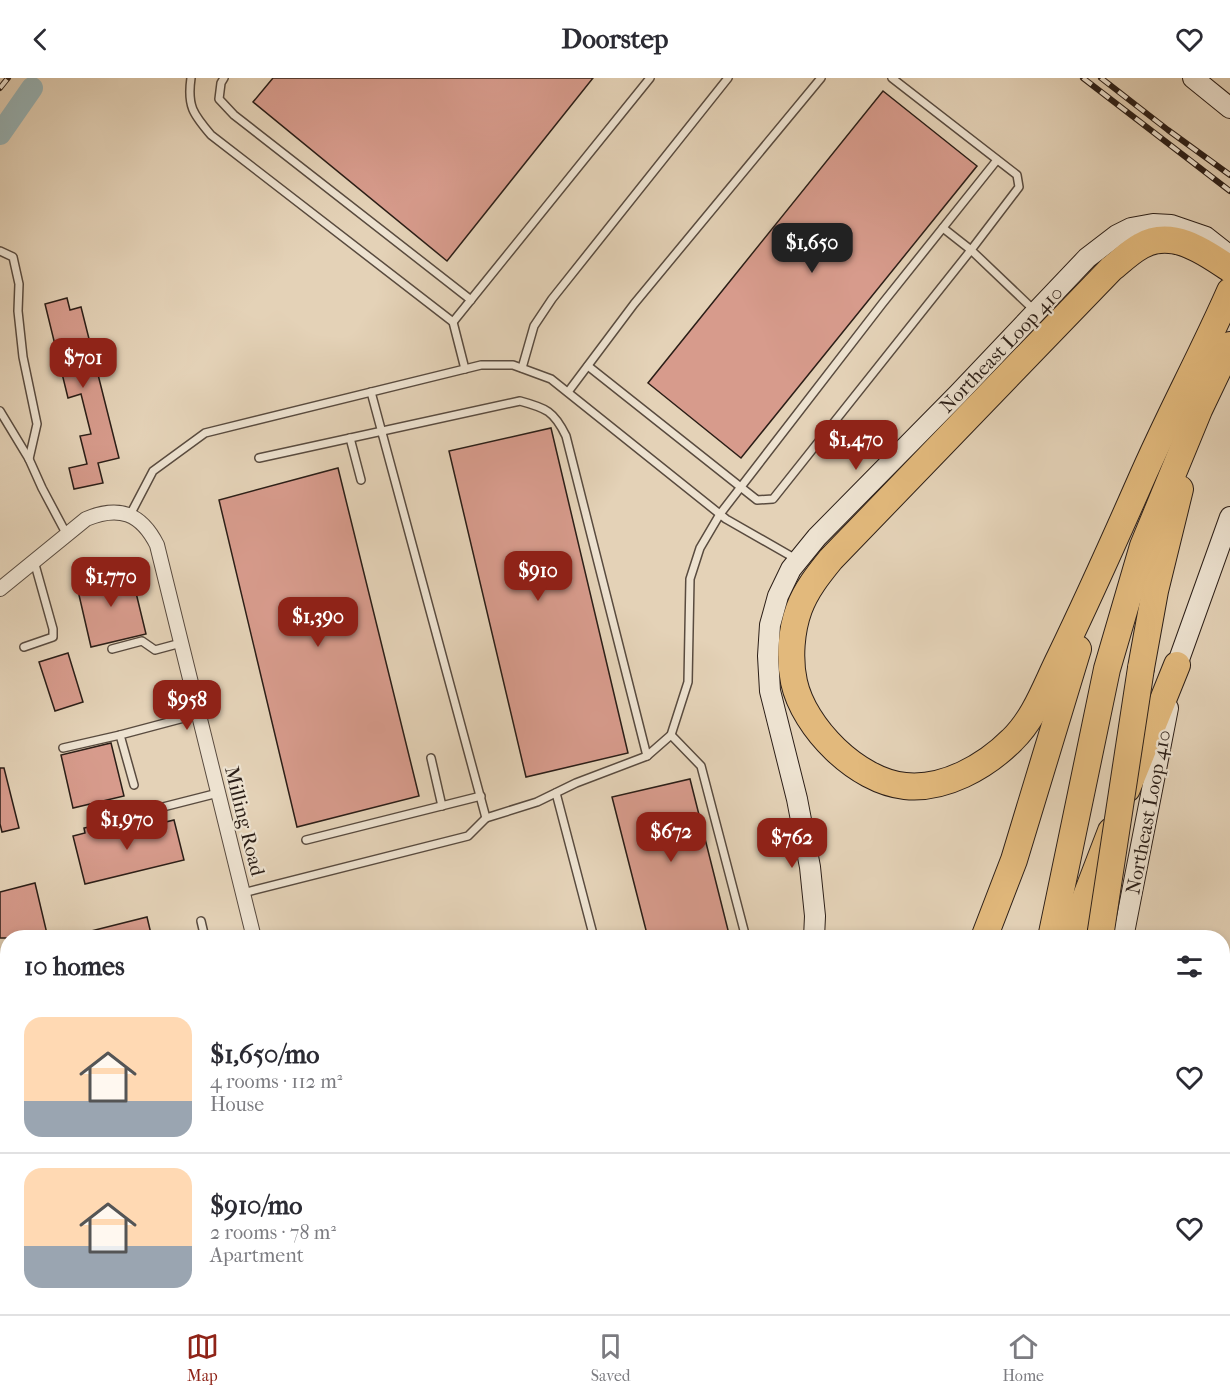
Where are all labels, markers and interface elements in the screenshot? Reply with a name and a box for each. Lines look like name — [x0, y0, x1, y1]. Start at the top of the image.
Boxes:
icon: back — [24, 23, 57, 56]
text: Doorstep — [562, 23, 668, 55]
icon: heart — [1173, 23, 1206, 56]
pin: $1,650 — [763, 223, 861, 274]
text: $1,650 — [786, 231, 838, 254]
street label: Northeast Loop 410 — [935, 281, 1068, 417]
pin: $701 — [47, 338, 119, 389]
text: $701 — [64, 346, 102, 369]
pin: $1,470 — [807, 420, 905, 471]
text: $1,470 — [829, 428, 883, 451]
pin: $910 — [502, 551, 574, 602]
pin: $1,770 — [62, 557, 160, 608]
text: $910 — [518, 559, 558, 582]
text: $1,770 — [85, 565, 137, 588]
pin: $1,390 — [269, 597, 367, 648]
text: $1,390 — [292, 605, 344, 628]
pin: $958 — [151, 680, 223, 731]
text: $958 — [167, 688, 207, 711]
street label: Northeast Loop 410 — [1121, 728, 1176, 896]
street label: Milling Road — [220, 764, 270, 879]
pin: $1,970 — [78, 800, 176, 851]
text: $1,970 — [100, 808, 154, 831]
pin: $672 — [635, 812, 707, 863]
pin: $762 — [756, 818, 828, 869]
text: $672 — [650, 820, 692, 843]
text: $762 — [771, 826, 813, 849]
icon: filters — [1173, 950, 1206, 983]
text: 10 homes — [24, 951, 125, 982]
text: $1,650/mo — [210, 1039, 319, 1070]
icon: home — [72, 1041, 144, 1113]
icon: heart — [1173, 1061, 1206, 1094]
text: 4 rooms · 112 m² — [210, 1070, 342, 1093]
text: House — [210, 1093, 264, 1116]
text: $910/mo — [210, 1190, 302, 1221]
icon: home — [72, 1192, 144, 1264]
icon: heart — [1173, 1212, 1206, 1245]
text: 2 rooms · 78 m² — [210, 1221, 336, 1244]
text: Apartment — [210, 1244, 304, 1267]
tab: Map — [186, 1330, 219, 1385]
tab: Saved — [591, 1330, 631, 1385]
tab: Home — [1002, 1330, 1044, 1385]

